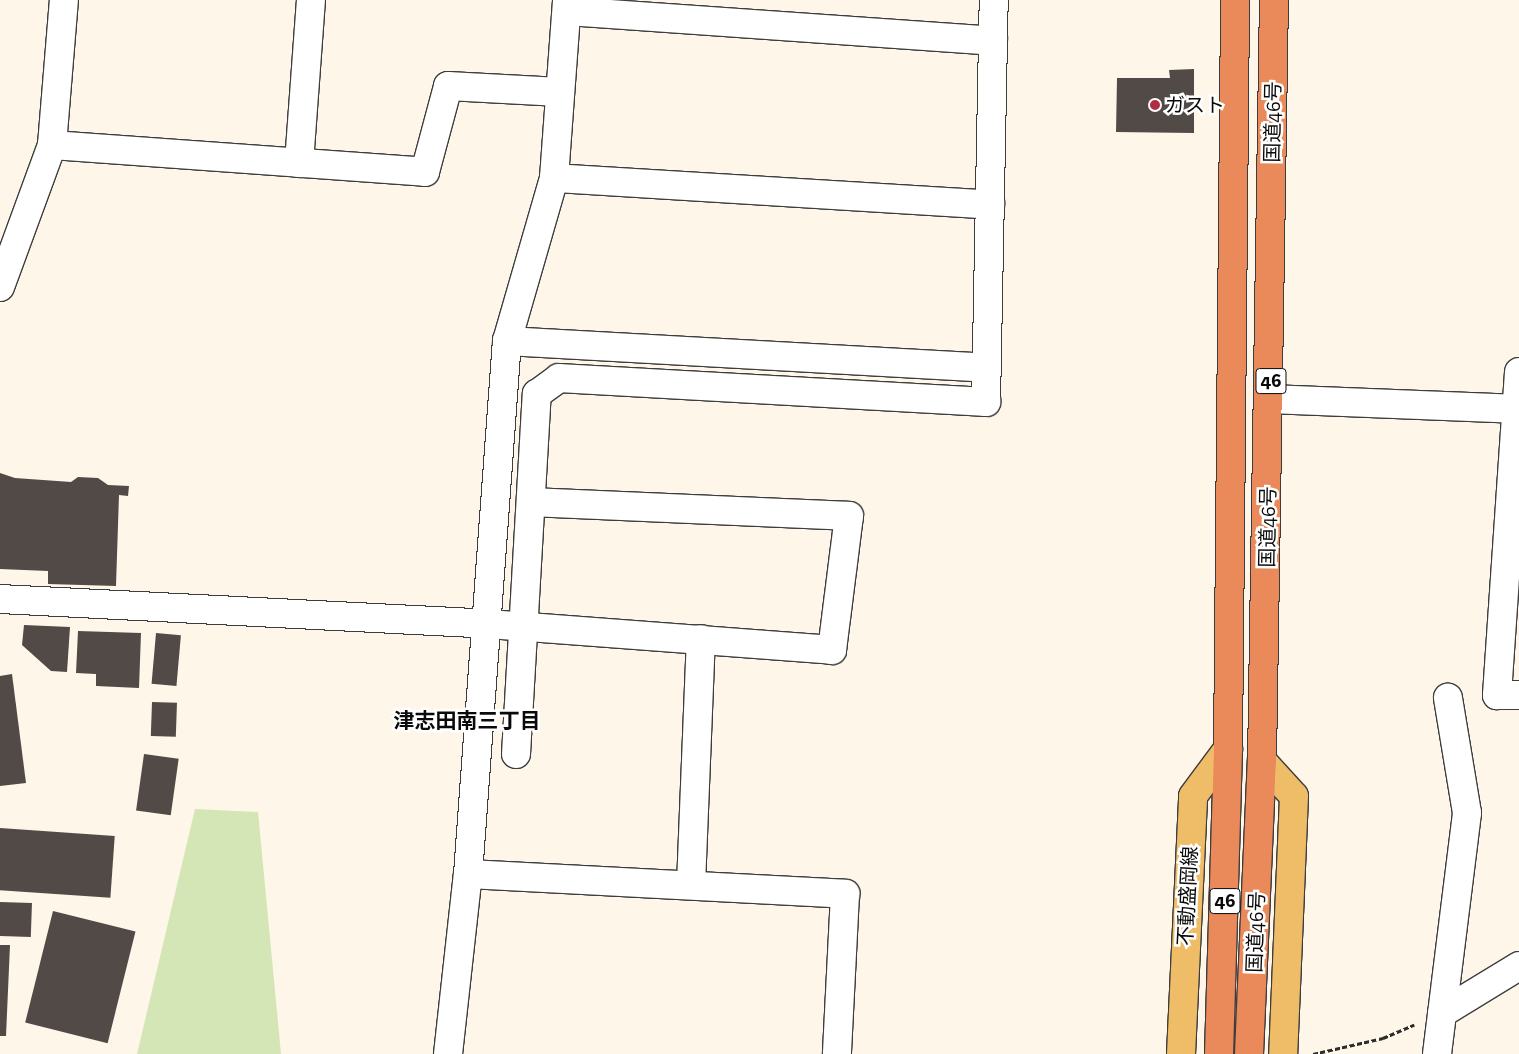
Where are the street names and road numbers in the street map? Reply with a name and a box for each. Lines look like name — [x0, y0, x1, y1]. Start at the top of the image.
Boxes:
street label: 国道46号 — [1260, 81, 1286, 163]
road number: 46 — [1255, 364, 1287, 398]
street label: 国道46号 — [1255, 486, 1281, 568]
street label: 不動盛岡線 — [1173, 845, 1203, 947]
road number: 46 — [1209, 884, 1241, 918]
street label: 国道46号 — [1243, 891, 1269, 973]

